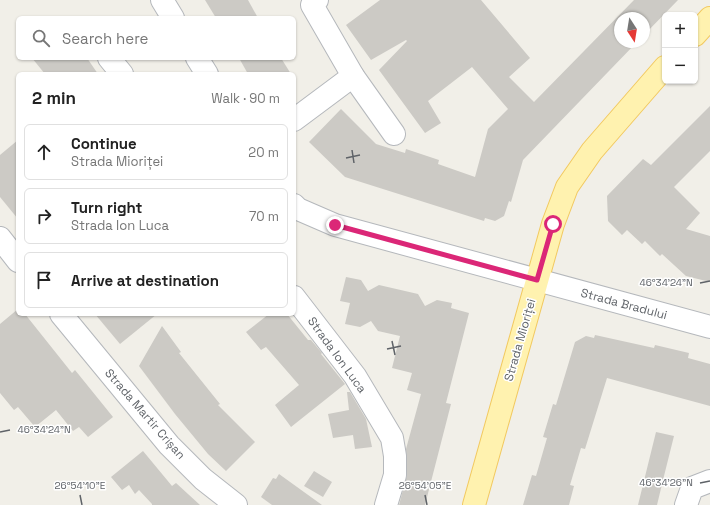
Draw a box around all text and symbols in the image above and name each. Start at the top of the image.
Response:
north arrow [614,12,650,48]
map controls [662,12,698,84]
button: + [662,12,698,48]
search box [16,16,296,60]
icon: search [30,27,52,49]
text: Search here [62,29,148,48]
button: − [662,48,698,84]
text: 2 min [32,87,76,109]
text: Walk · 90 m [211,90,280,107]
text: Continue [71,134,137,153]
icon: ahead [33,141,55,163]
text: 20 m [248,144,279,161]
text: Strada Mioriței [71,153,163,170]
text: Turn right [71,198,142,217]
icon: right [33,205,55,227]
text: 70 m [249,208,279,225]
route start [544,215,562,233]
route end [326,216,344,234]
text: Strada Ion Luca [71,217,169,234]
icon: arrive [33,269,55,291]
text: Arrive at destination [71,271,219,290]
text: 46°34'24"N [639,276,693,289]
street label: Strada Bradului [579,285,669,323]
street label: Strada Mioriței [501,297,539,383]
street label: Strada Ion Luca [304,314,370,396]
street label: Strada Martir Crișan [101,365,189,463]
text: 46°34'24"N [17,423,71,436]
text: 46°34'26"N [639,476,693,489]
text: 26°54'10"E [55,479,106,492]
text: 26°54'05"E [399,479,452,492]

